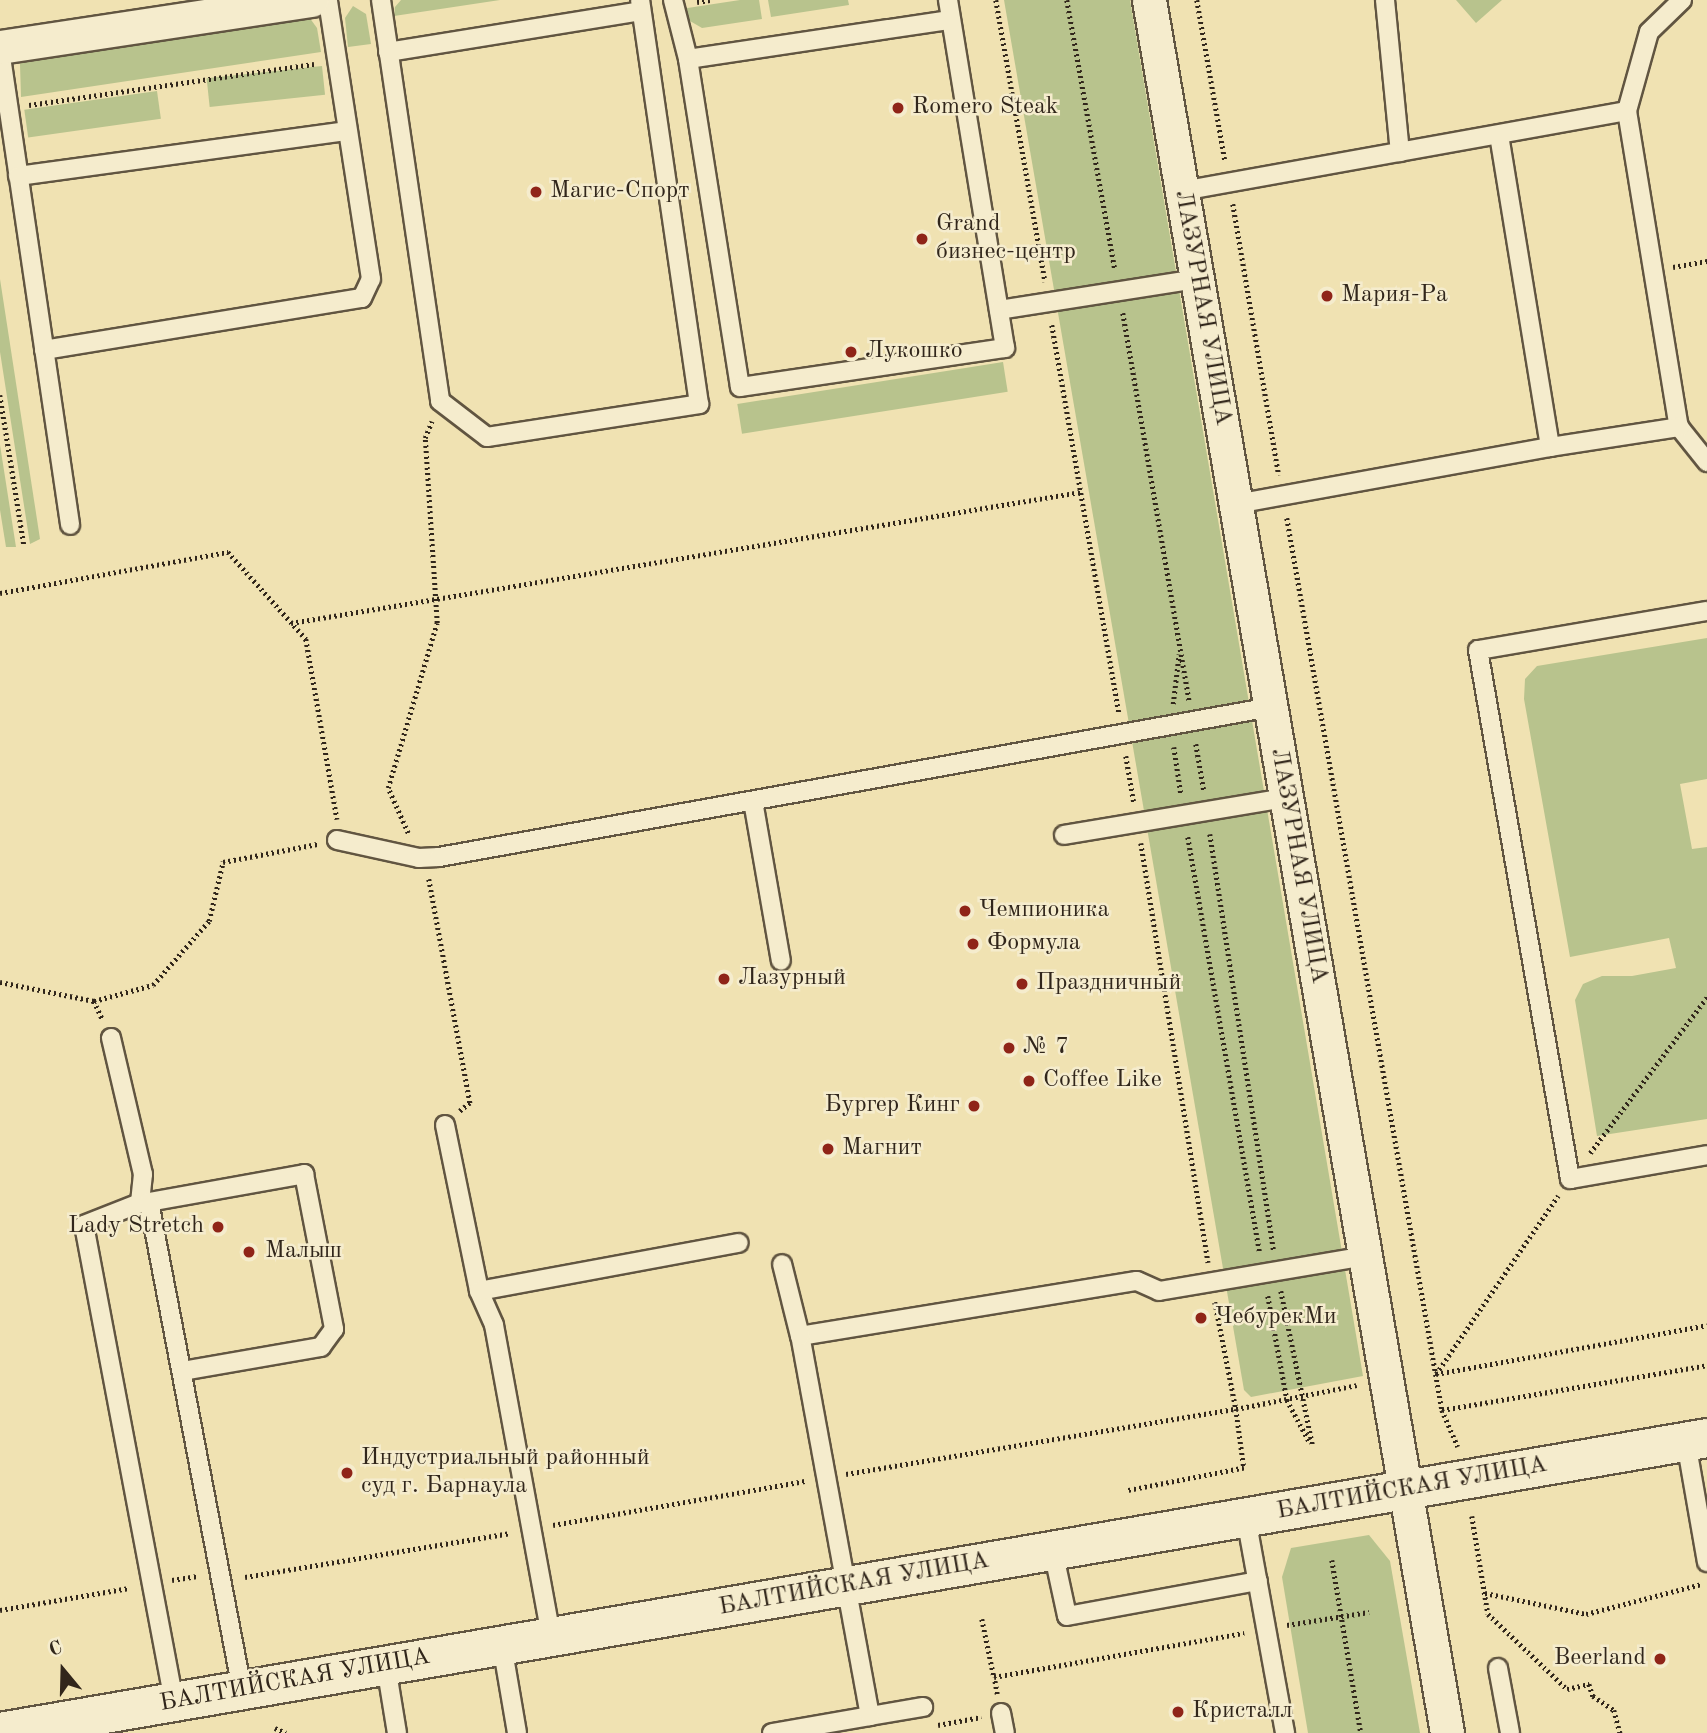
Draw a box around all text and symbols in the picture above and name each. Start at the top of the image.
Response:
place label: Romero Steak [912,94,1058,122]
marker: Romero Steak [890,100,906,116]
place label: Магис-Спорт [550,178,690,206]
marker: Магис-Спорт [528,184,544,200]
street label: ЛАЗУРНАЯ УЛИЦА [1167,188,1237,428]
place label: Grand бизнес-центр [936,211,1076,267]
marker: Grand бизнес-центр [914,231,930,247]
place label: Мария-Ра [1341,282,1448,310]
marker: Мария-Ра [1319,288,1335,304]
place label: Лукошко [865,338,963,366]
marker: Лукошко [843,344,859,360]
street label: ЛАЗУРНАЯ УЛИЦА [1263,746,1333,986]
place label: Чемпионика [979,897,1109,925]
marker: Чемпионика [957,903,973,919]
place label: Формула [987,930,1081,958]
marker: Формула [965,936,981,952]
place label: Лазурный [738,965,846,993]
place label: Праздничный [1036,970,1181,998]
marker: Лазурный [716,971,732,987]
marker: Праздничный [1014,976,1030,992]
place label: № 7 [1023,1034,1069,1062]
marker: № 7 [1001,1040,1017,1056]
place label: Coffee Like [1043,1067,1162,1095]
marker: Coffee Like [1021,1073,1037,1089]
place label: Бургер Кинг [824,1092,960,1120]
marker: Бургер Кинг [966,1098,982,1114]
place label: Магнит [842,1135,922,1163]
marker: Магнит [820,1141,836,1157]
place label: Lady Stretch [68,1213,204,1241]
marker: Lady Stretch [210,1219,226,1235]
place label: Малыш [265,1238,342,1266]
marker: Малыш [239,1242,259,1262]
place label: ЧебурекМи [1215,1304,1337,1332]
marker: ЧебурекМи [1193,1310,1209,1326]
place label: Индустриальный районный суд г. Барнаула [361,1445,650,1501]
street label: БАЛТИЙСКАЯ УЛИЦА [1275,1451,1549,1527]
marker: Индустриальный районный суд г. Барнаула [339,1465,355,1481]
street label: БАЛТИЙСКАЯ УЛИЦА [717,1547,991,1623]
north arrow [28,1635,98,1705]
text: С [47,1639,65,1661]
street label: БАЛТИЙСКАЯ УЛИЦА [158,1643,432,1719]
place label: Beerland [1554,1645,1646,1673]
marker: Beerland [1652,1651,1668,1667]
place label: Кристалл [1192,1698,1293,1726]
marker: Кристалл [1170,1704,1186,1720]

